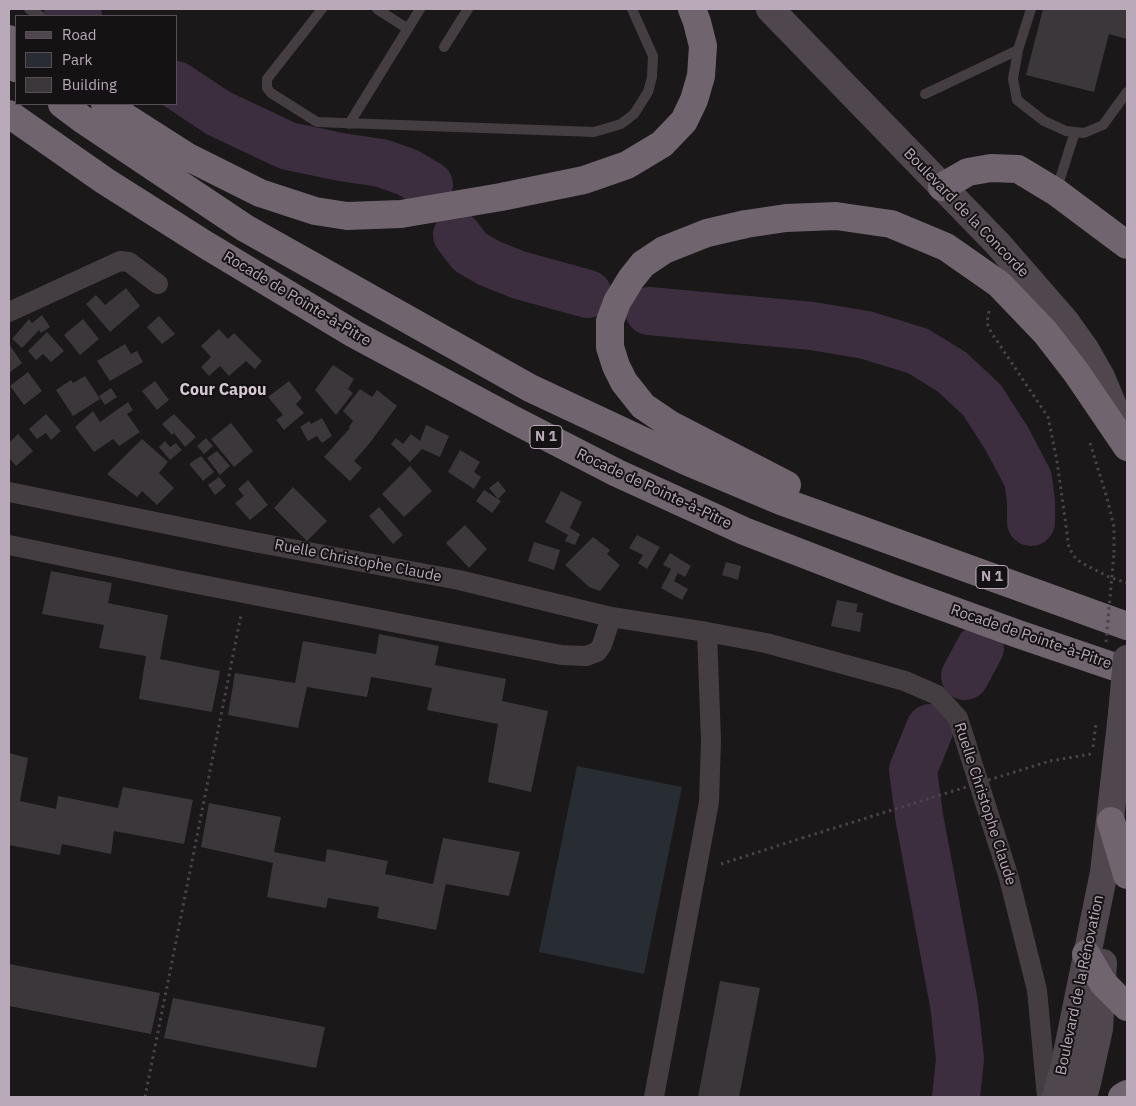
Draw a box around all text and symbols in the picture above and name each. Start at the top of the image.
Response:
legend [15,15,178,105]
text: Road [62,25,97,44]
text: Park [62,50,92,69]
text: Building [62,75,117,94]
street label: Boulevard de la Concorde [900,145,1032,281]
street label: Rocade de Pointe-à-Pitre [220,248,374,350]
district label: Cour Capou [179,380,267,400]
road number: N 1 [530,426,562,448]
street label: Rocade de Pointe-à-Pitre [574,445,734,533]
street label: Ruelle Christophe Claude [273,536,443,586]
road number: N 1 [976,566,1008,588]
street label: Rocade de Pointe-à-Pitre [948,601,1114,673]
street label: Ruelle Christophe Claude [950,720,1020,888]
street label: Boulevard de la Rénovation [1052,893,1108,1077]

